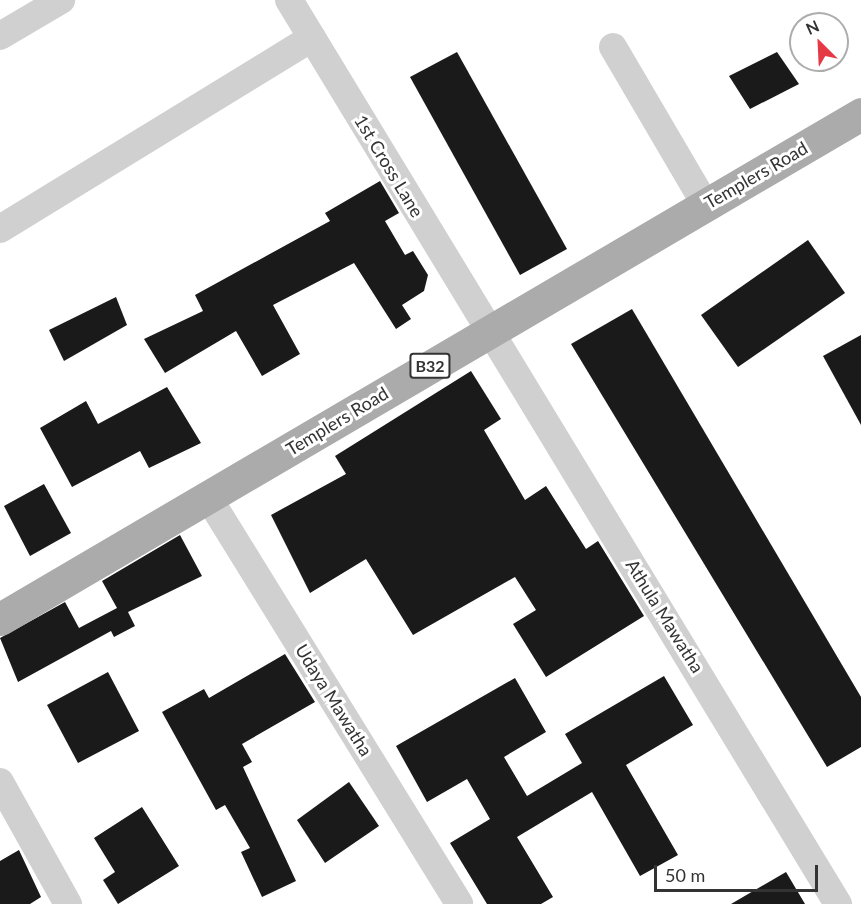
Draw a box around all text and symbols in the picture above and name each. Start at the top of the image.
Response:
north arrow [789,12,849,72]
text: N [803,16,822,38]
street label: 1st Cross Lane [350,111,428,221]
street label: Templers Road [701,137,811,213]
road number: B32 [409,353,451,379]
street label: Templers Road [282,382,392,460]
street label: Athula Mawatha [621,555,709,677]
street label: Udaya Mawatha [291,640,377,760]
scale bar [657,853,820,891]
text: 50 m [665,864,705,886]

